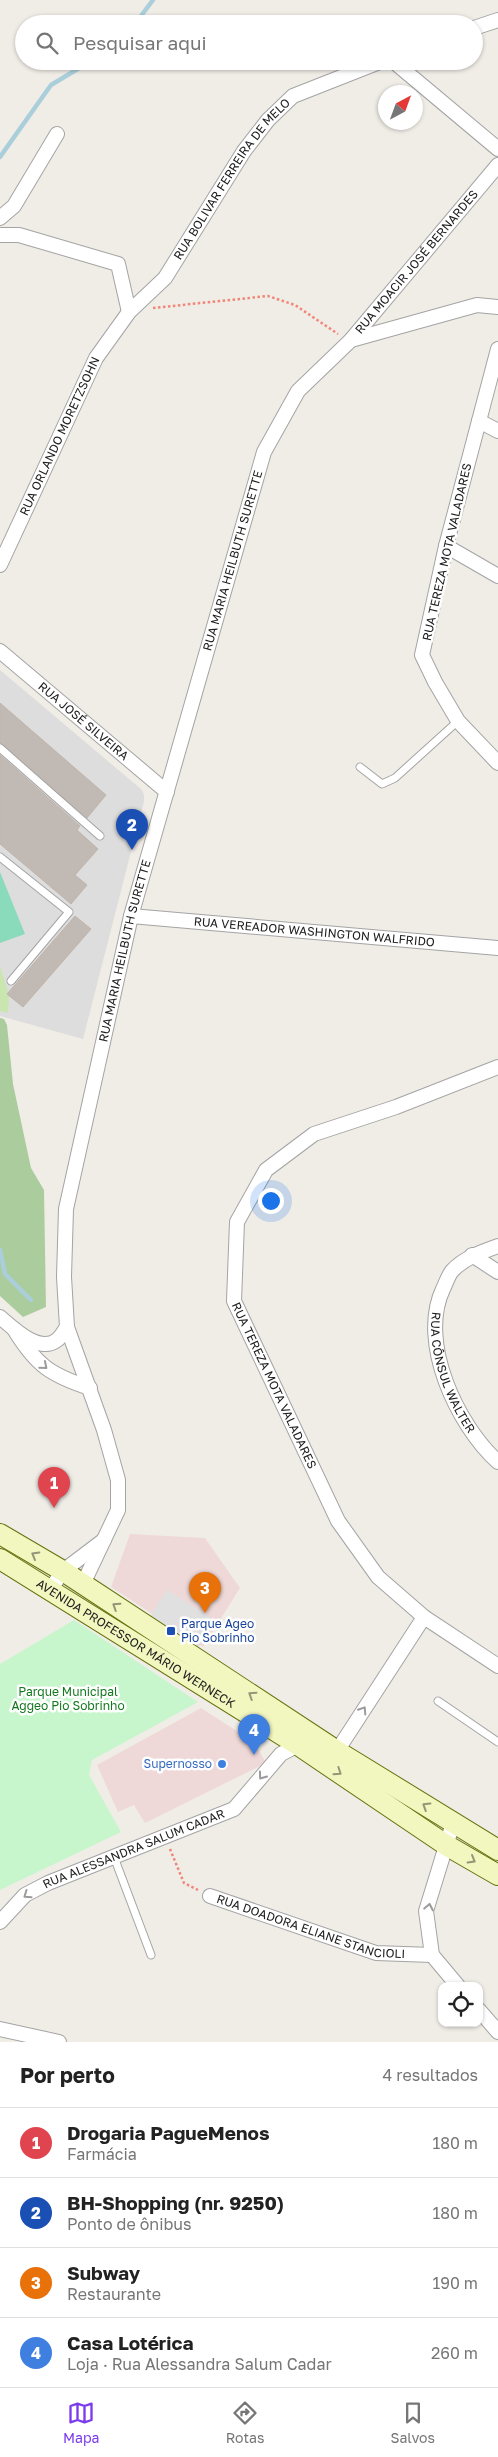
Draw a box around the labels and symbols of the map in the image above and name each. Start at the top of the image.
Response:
north arrow [378,85,423,130]
street label: RUA BOLIVAR FERREIRA DE MELO [170,95,293,262]
street label: RUA MOACIR JOSÉ BERNARDES [352,186,481,337]
street label: RUA ORLANDO MORETZSOHN [16,354,103,518]
street label: RUA TEREZA MOTA VALADARES [419,461,474,642]
street label: RUA MARIA HEILBUTH SURETTE [199,469,265,653]
street label: RUA JOSÉ SILVEIRA [35,679,132,763]
pin: 2 [116,809,148,850]
street label: RUA MARIA HEILBUTH SURETTE [95,858,154,1044]
street label: RUA VEREADOR WASHINGTON WALFRIDO [193,914,436,949]
your location [258,1188,284,1214]
street label: RUA TEREZA MOTA VALADARES [229,1300,320,1471]
street label: RUA CÔNSUL WALTER [428,1311,479,1436]
one-way arrow [38,1360,47,1369]
pin: 1 [38,1467,70,1508]
one-way arrow [31,1551,40,1561]
pin: 3 [189,1572,221,1613]
street label: AVENIDA PROFESSOR MÁRIO WERNECK [34,1576,238,1711]
one-way arrow [112,1603,122,1612]
place label: Parque Ageo Pio Sobrinho [181,1616,254,1645]
marker: Parque Ageo Pio Sobrinho [165,1625,177,1637]
park label: Parque Municipal Aggeo Pio Sobrinho [11,1684,125,1713]
one-way arrow [248,1692,257,1702]
one-way arrow [357,1706,366,1716]
pin: 4 [238,1714,270,1755]
place label: Supernosso [144,1756,212,1771]
marker: Supernosso [216,1758,228,1770]
one-way arrow [332,1766,342,1775]
one-way arrow [259,1771,268,1780]
one-way arrow [423,1803,432,1813]
street label: RUA ALESSANDRA SALUM CADAR [40,1806,227,1891]
one-way arrow [467,1854,476,1864]
one-way arrow [23,1889,33,1898]
street label: RUA DOADORA ELIANE STANCIOLI [215,1891,405,1961]
one-way arrow [423,1903,433,1911]

